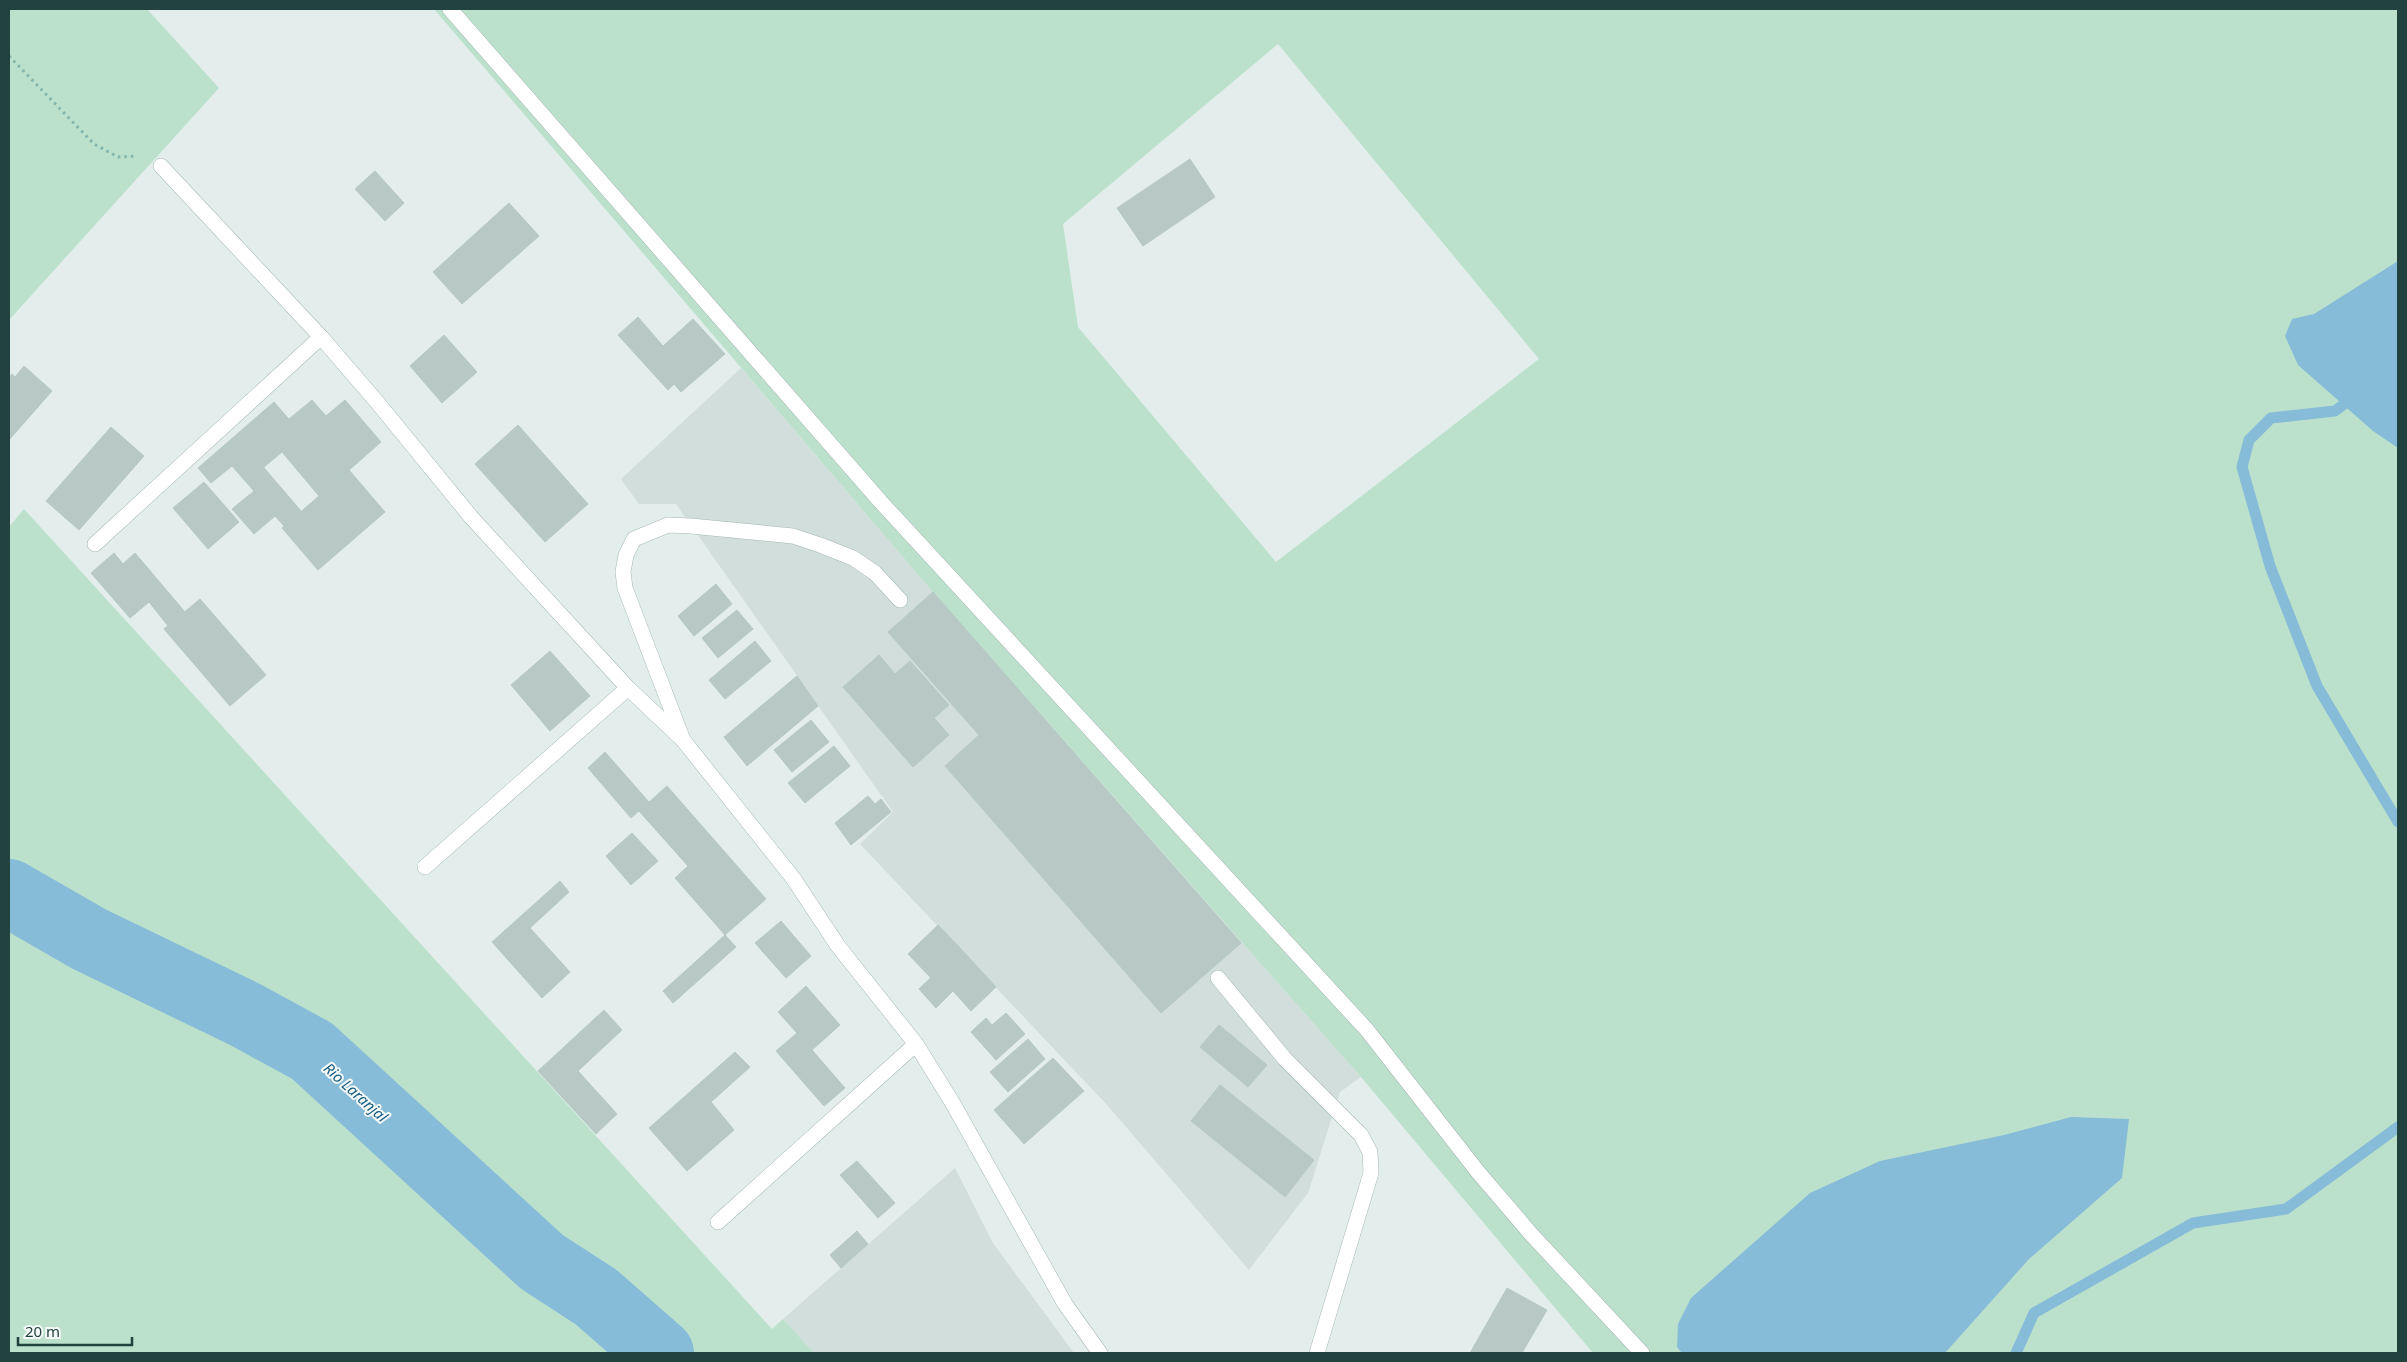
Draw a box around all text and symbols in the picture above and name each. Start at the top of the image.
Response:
water label: Rio Laranjal [320,1058,393,1127]
scale bar [18,1314,131,1346]
text: 20 m [25,1321,60,1341]

